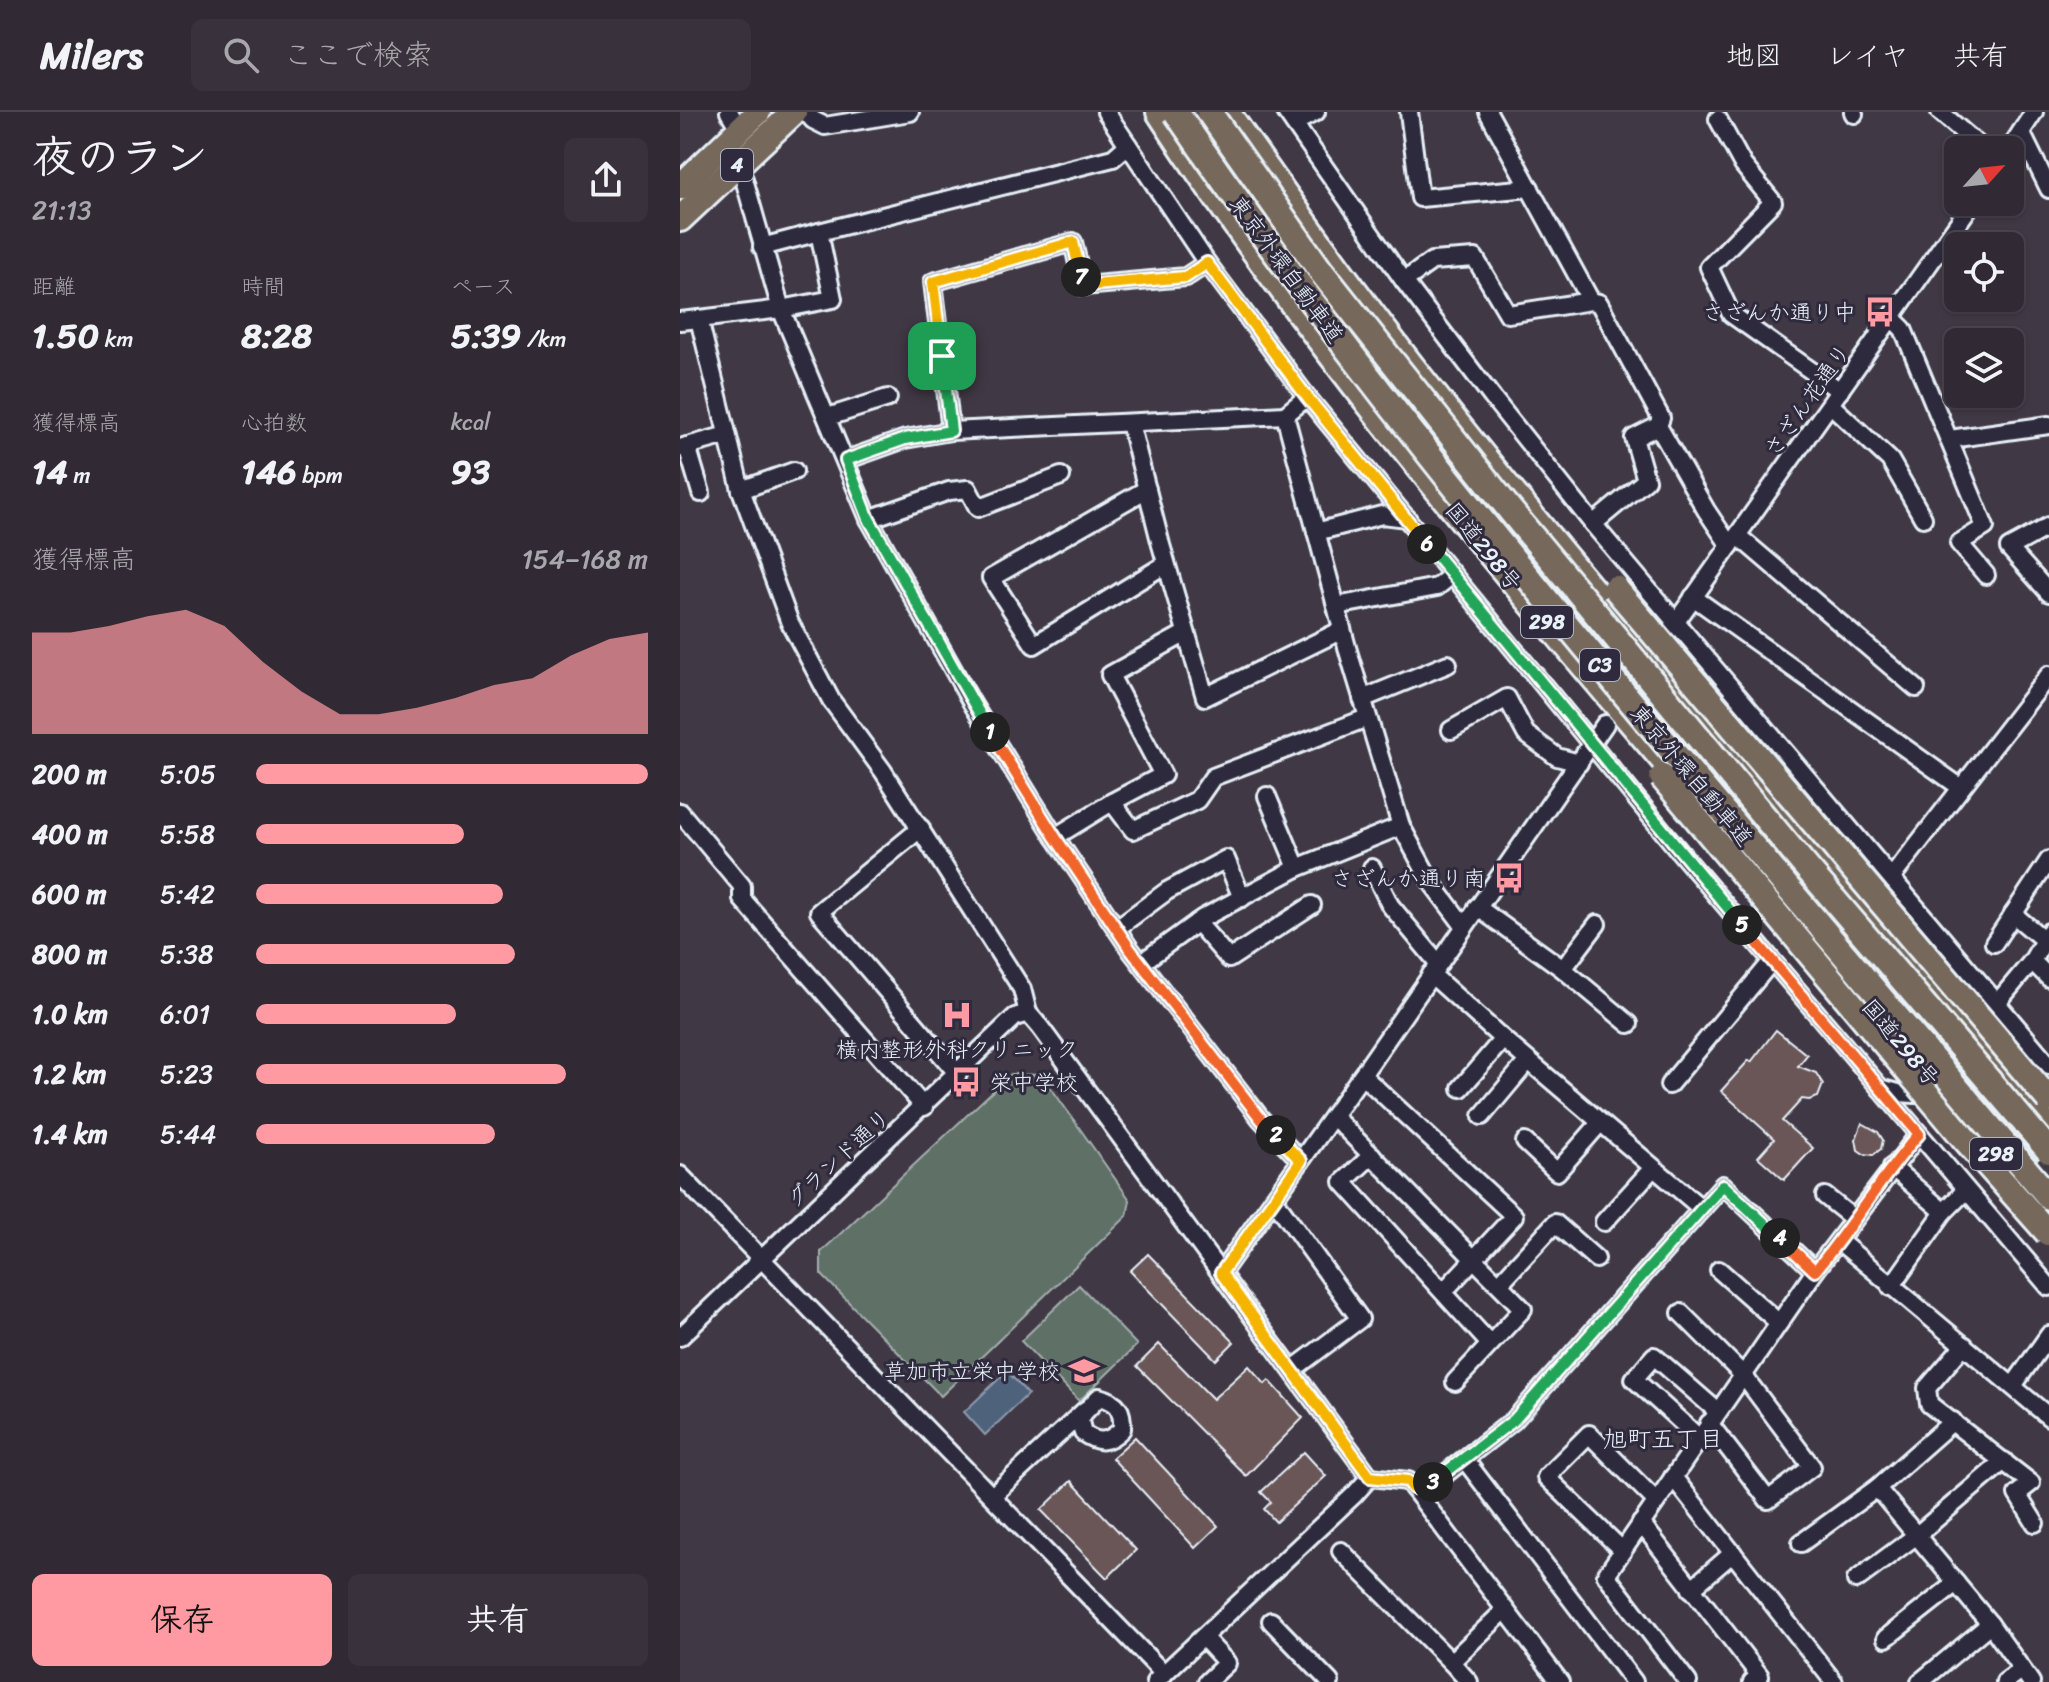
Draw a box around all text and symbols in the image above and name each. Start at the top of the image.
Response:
search box [191,19,751,91]
text: Milers [40,22,143,89]
text: ここで検索 [283,28,433,82]
text: 地図 [1726,31,1782,80]
text: レイヤ [1826,31,1909,80]
text: 共有 [1953,31,2009,80]
icon: search [219,33,263,77]
text: 夜のラン [32,118,208,196]
north arrow [1944,136,2024,216]
map controls [1944,136,2024,408]
button: share [564,138,648,222]
road number: 4 [721,149,753,181]
text: 21:13 [32,187,91,233]
street label: 東京外環自動車道 [1219,187,1354,352]
button: locate [1944,232,2024,312]
pin: 7 [1061,257,1101,297]
text: 7 [1075,257,1087,296]
text: 距離 [32,267,76,306]
text: 時間 [241,267,285,306]
text: ペース [451,267,515,306]
place label: さざんか通り中 [1702,293,1856,332]
bus stop icon: さざんか通り中 [1863,295,1897,329]
text: 1.50 [32,306,99,366]
text: 8:28 [241,306,312,366]
text: 5:39 [451,306,521,366]
text: km [99,320,133,359]
text: /km [521,320,566,359]
pin [908,322,976,390]
button: layers [1944,328,2024,408]
icon: arrive [920,334,964,378]
street label: さざん花通り [1754,335,1861,465]
text: 獲得標高 [32,403,120,442]
text: 心拍数 [241,403,307,442]
text: kcal [451,403,491,442]
text: 14 [32,442,68,502]
text: 146 [241,442,296,502]
text: 93 [451,442,490,502]
text: m [68,456,90,495]
text: bpm [296,456,343,495]
street label: 国道298号 [1435,493,1532,600]
pin: 6 [1407,524,1447,564]
text: 6 [1421,524,1433,563]
text: 獲得標高 [32,536,136,582]
text: 154–168 m [522,536,648,582]
road number: 298 [1521,606,1573,638]
road number: C3 [1580,649,1620,681]
street label: 東京外環自動車道 [1620,695,1763,855]
pin: 1 [970,712,1010,752]
text: 1 [985,712,995,751]
text: 200 m [32,751,107,797]
text: 5:05 [160,751,216,797]
text: 400 m [32,811,108,857]
text: 5:58 [160,811,215,857]
place label: さざんか通り南 [1331,859,1485,898]
bus stop icon: さざんか通り南 [1492,861,1526,895]
text: 600 m [32,871,106,917]
text: 5:42 [160,871,215,917]
pin: 5 [1722,905,1762,945]
text: 5 [1735,905,1749,944]
text: 800 m [32,931,107,977]
text: 5:38 [160,931,214,977]
street label: 国道298号 [1852,989,1949,1095]
text: 1.0 km [32,991,108,1037]
text: 6:01 [160,991,210,1037]
hospital icon: 横内整形外科クリニック [940,998,974,1032]
place label: 横内整形外科クリニック [836,1030,1078,1069]
text: 1.2 km [32,1051,107,1097]
text: 5:23 [160,1051,213,1097]
place label: 栄中学校 [990,1063,1078,1102]
bus stop icon: 栄中学校 [949,1065,983,1099]
street label: グランド通り [777,1099,900,1218]
text: 1.4 km [32,1111,108,1157]
text: 5:44 [160,1111,216,1157]
pin: 2 [1256,1115,1296,1155]
text: 2 [1270,1115,1282,1154]
road number: 298 [1970,1138,2022,1170]
pin: 4 [1760,1218,1800,1258]
text: 4 [1773,1218,1787,1257]
place label: 草加市立栄中学校 [884,1352,1060,1391]
school or university icon: 草加市立栄中学校 [1067,1354,1101,1388]
district label: 旭町五丁目 [1603,1418,1723,1460]
pin: 3 [1413,1462,1453,1502]
text: 3 [1427,1462,1439,1501]
button: 保存 [32,1574,332,1666]
button: 共有 [348,1574,648,1666]

